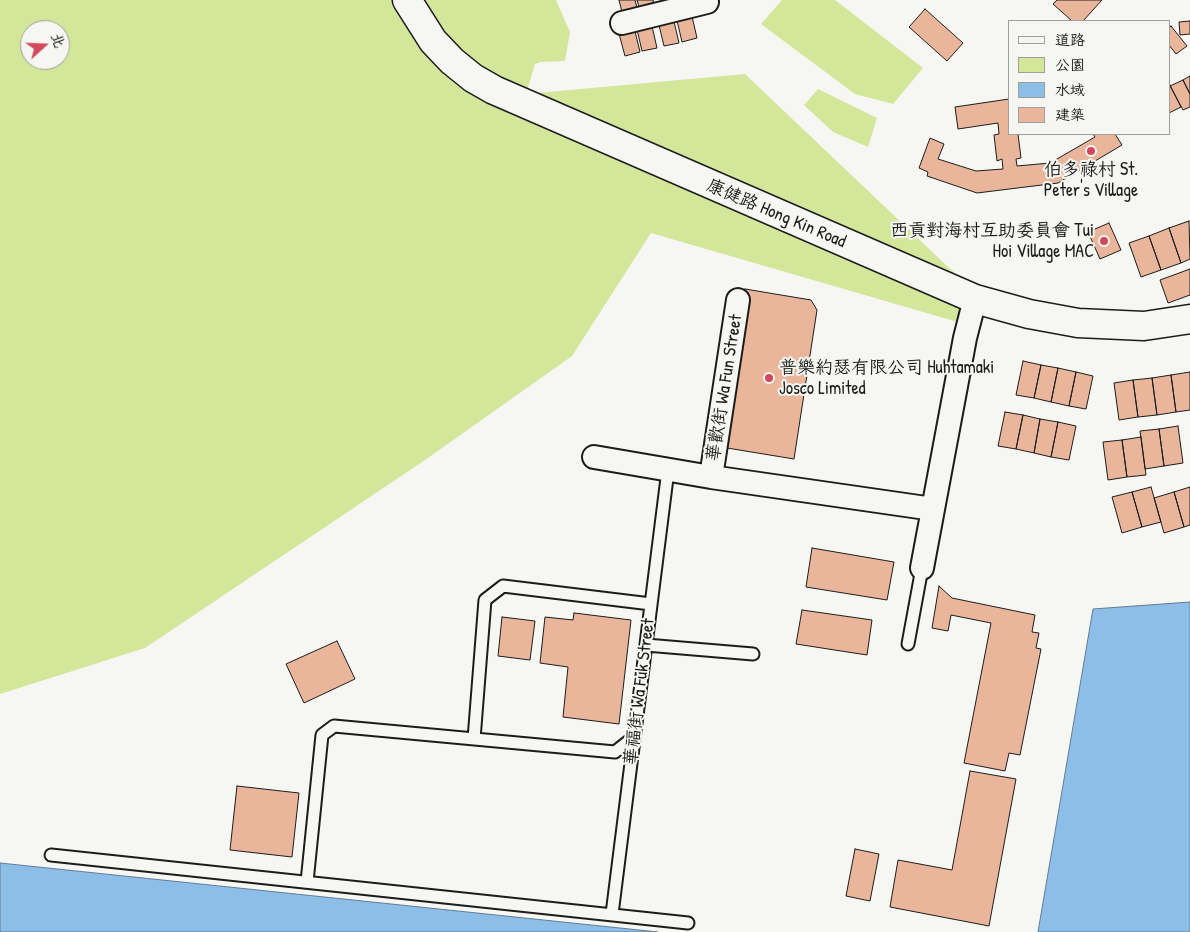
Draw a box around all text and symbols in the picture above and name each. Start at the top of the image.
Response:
north arrow [20,20,70,70]
legend [1008,20,1170,135]
text: 道路 [1055,29,1085,50]
text: 北 [47,30,70,50]
text: 公園 [1055,54,1085,75]
text: 水域 [1055,79,1085,100]
text: 建築 [1055,104,1085,125]
marker: 伯多祿村 St. Peter's Village [1085,145,1097,157]
place label: 伯多祿村 St. Peter's Village [1044,159,1138,202]
street label: 康健路 Hong Kin Road [703,175,849,253]
place label: 西貢對海村互助委員會 Tui Hoi Village MAC [890,220,1094,262]
marker: 西貢對海村互助委員會 Tui Hoi Village MAC [1098,235,1110,247]
street label: 華歡街 Wa Fun Street [703,313,747,463]
place label: 普樂約瑟有限公司 Huhtamaki Josco Limited [779,357,994,399]
marker: 普樂約瑟有限公司 Huhtamaki Josco Limited [763,372,775,384]
street label: 華福街 Wa Fuk Street [620,617,660,767]

